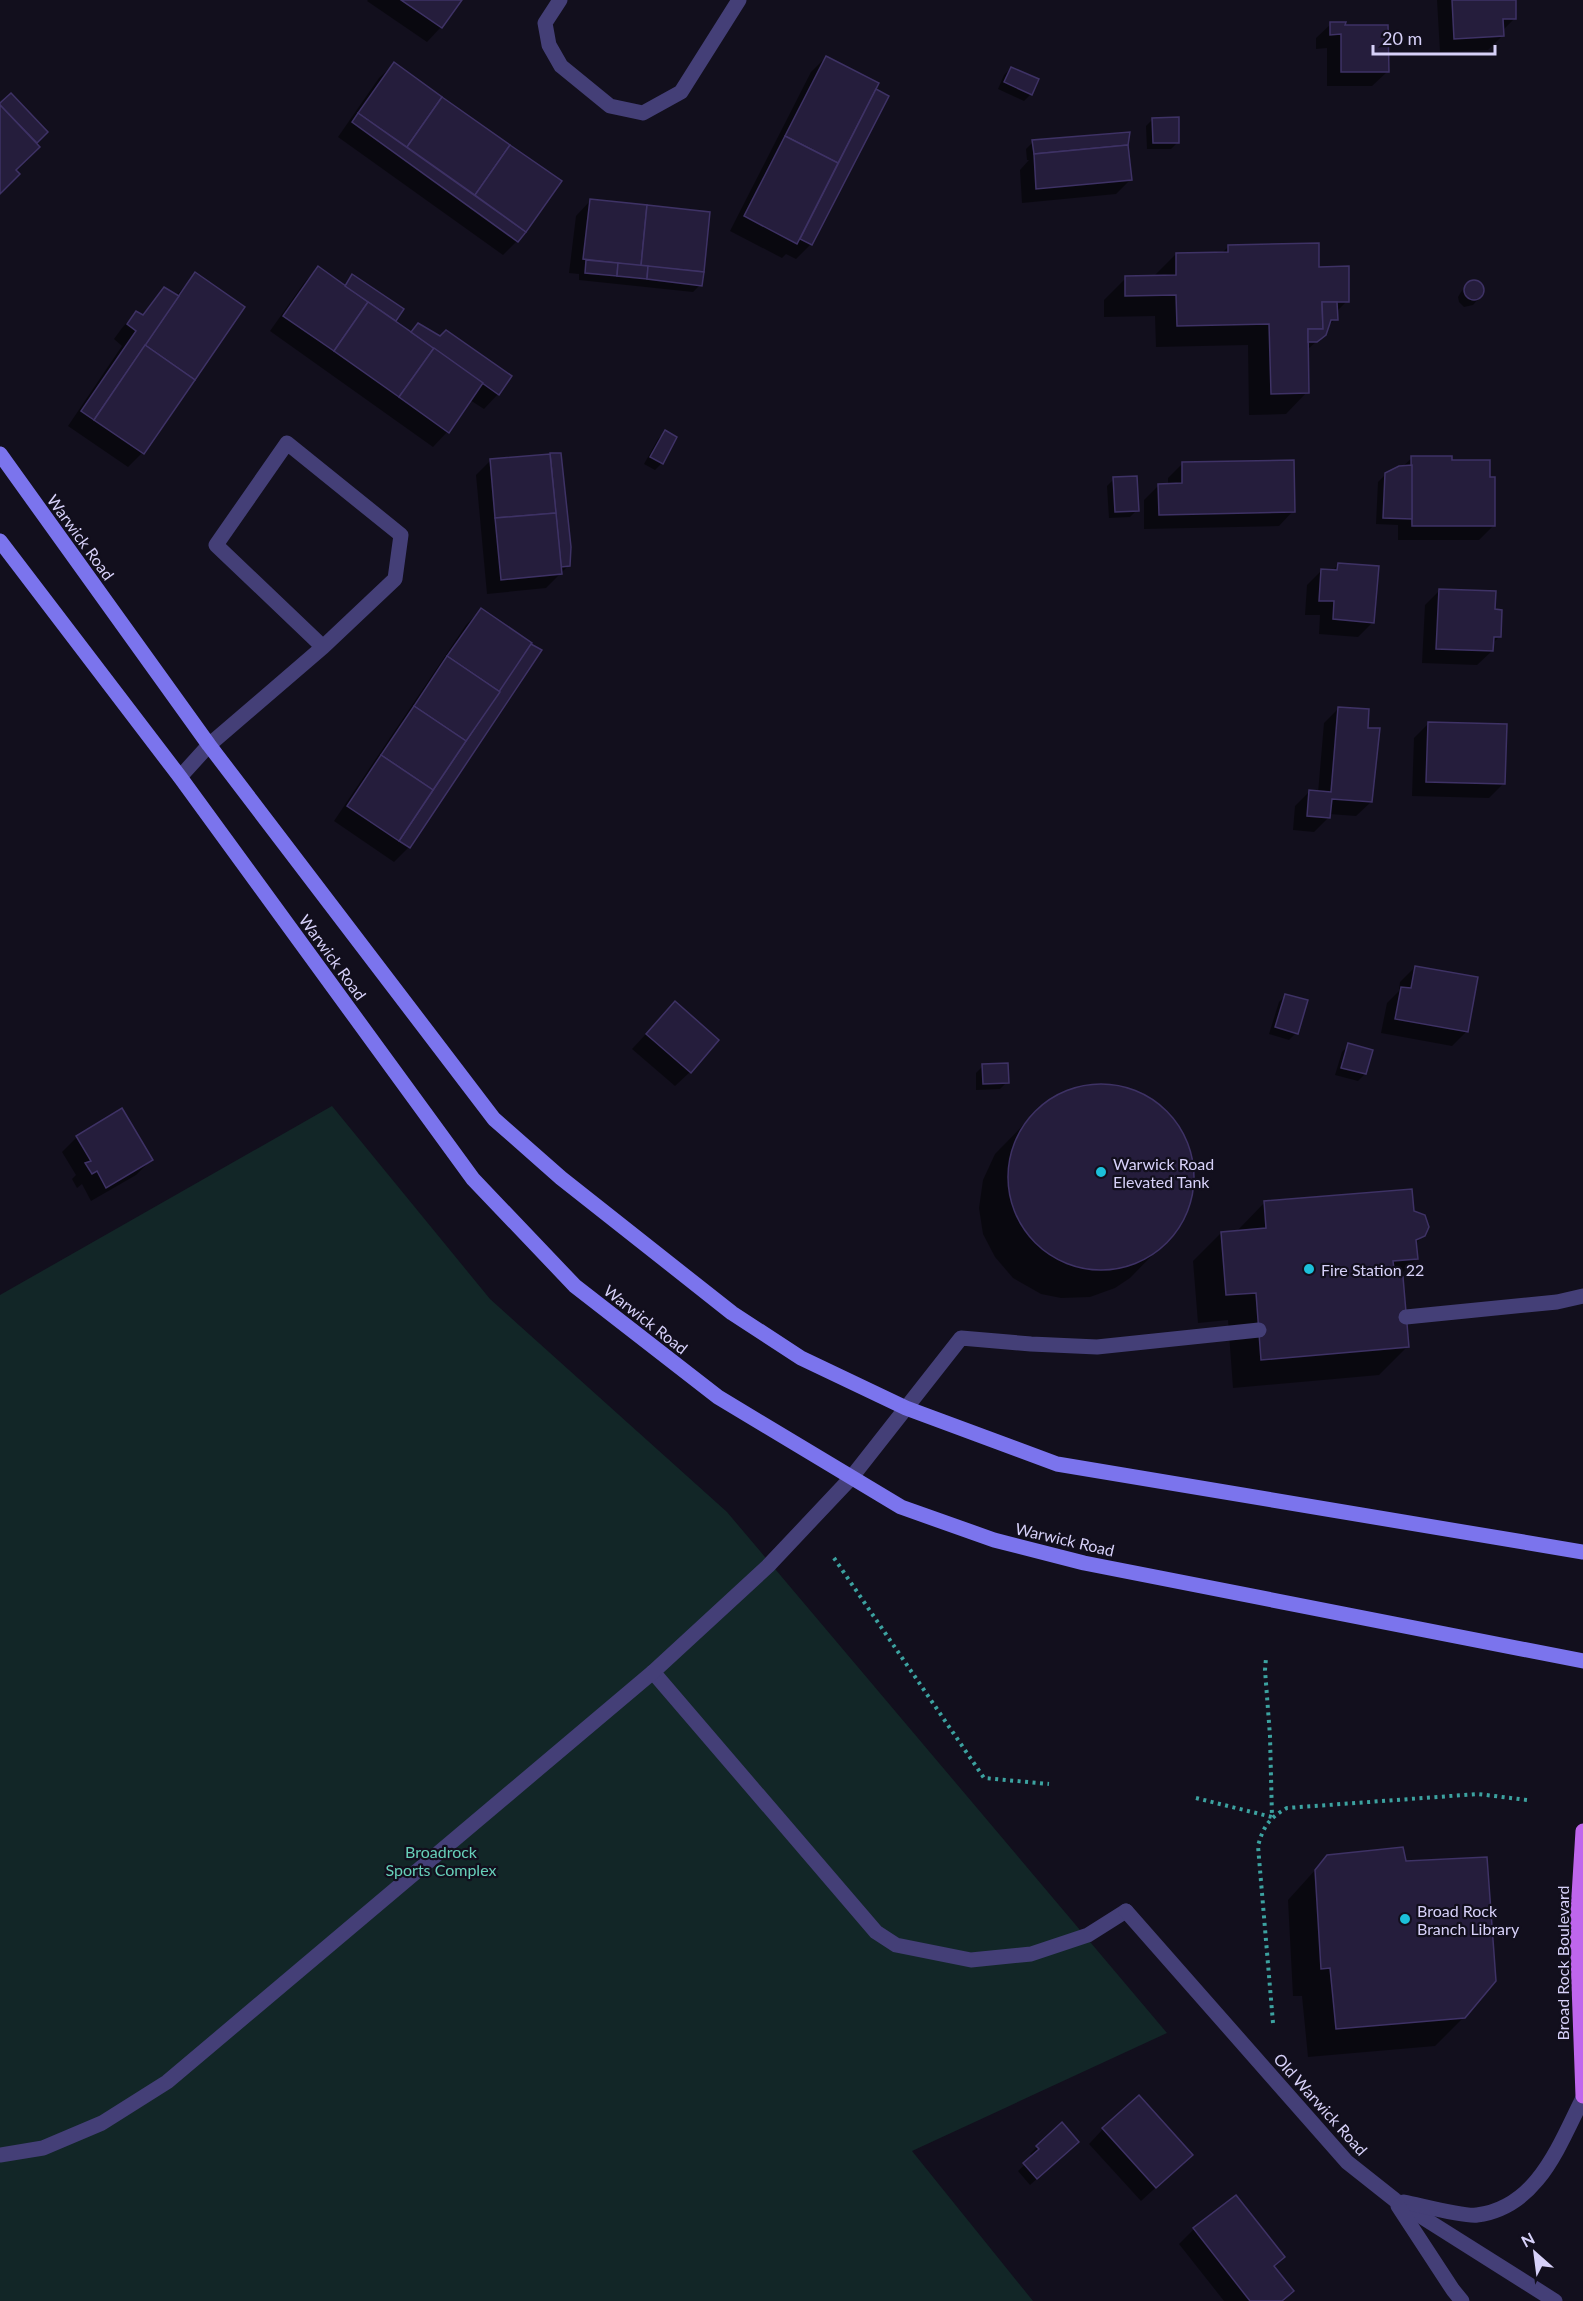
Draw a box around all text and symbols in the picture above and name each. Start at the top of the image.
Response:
scale bar [1373,18,1494,56]
text: 20 m [1382,27,1422,49]
street label: Warwick Road [44,490,118,584]
street label: Warwick Road [296,910,370,1004]
place label: Warwick Road Elevated Tank [1113,1154,1214,1191]
marker: Warwick Road Elevated Tank [1094,1165,1108,1179]
place label: Fire Station 22 [1321,1260,1424,1279]
marker: Fire Station 22 [1302,1262,1316,1276]
street label: Warwick Road [600,1280,692,1358]
street label: Warwick Road [1014,1518,1116,1560]
park label: Broadrock Sports Complex [386,1842,496,1879]
street label: Broad Rock Boulevard [1553,1886,1572,2040]
place label: Broad Rock Branch Library [1417,1901,1520,1938]
marker: Broad Rock Branch Library [1398,1912,1412,1926]
street label: Old Warwick Road [1270,2049,1372,2159]
north arrow [1505,2223,1565,2283]
text: N [1518,2228,1538,2251]

